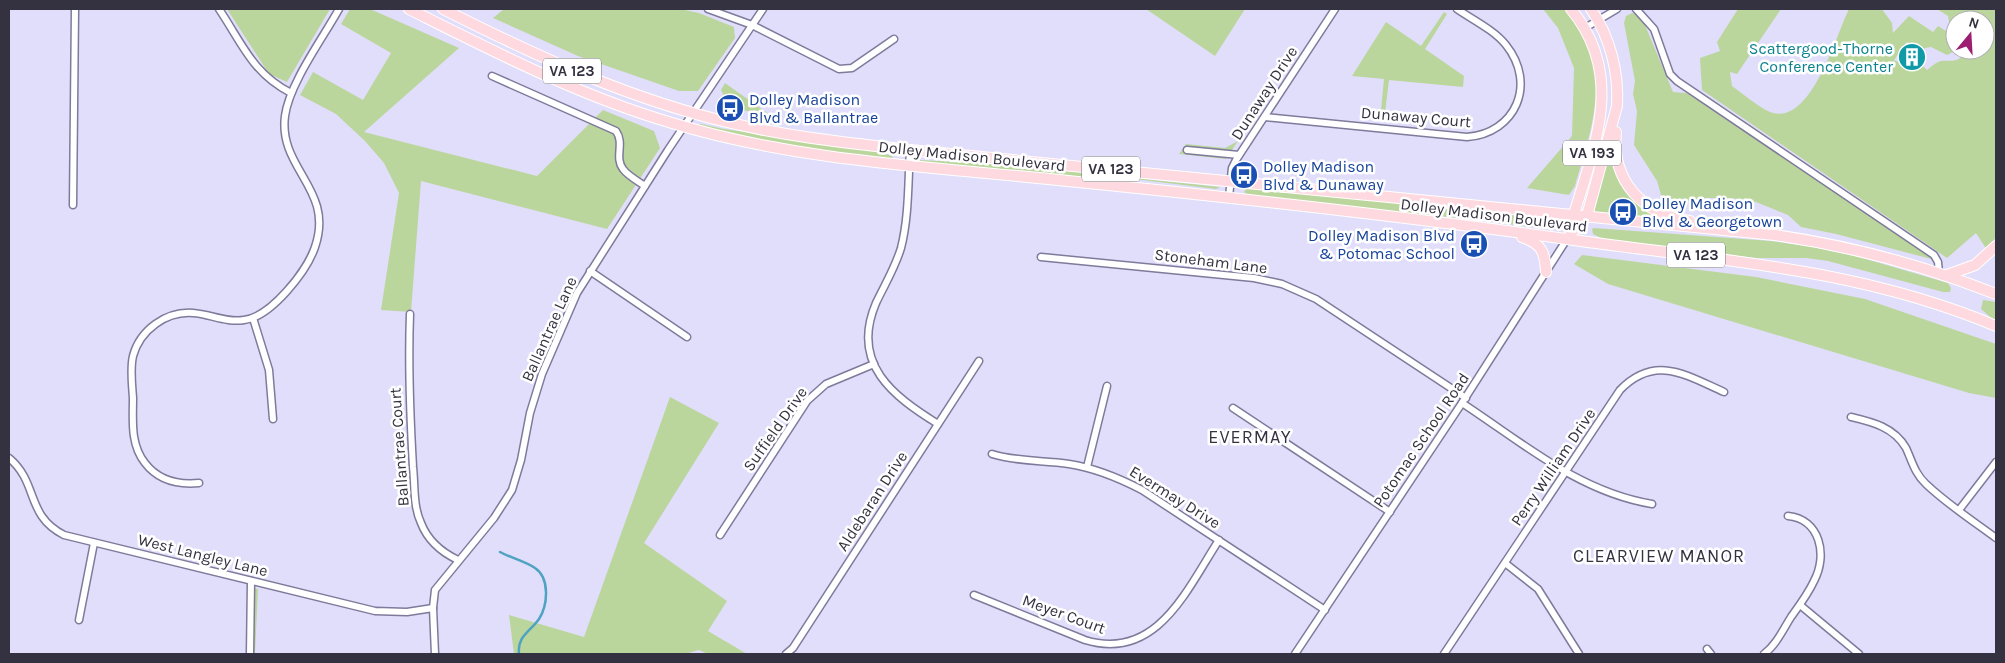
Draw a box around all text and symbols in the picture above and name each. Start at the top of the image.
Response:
north arrow [1945,10,1995,60]
text: N [1966,13,1981,33]
place label: Scattergood-Thorne Conference Center [1749,39,1893,76]
building icon: Scattergood-Thorne Conference Center [1897,42,1927,72]
street label: Dunaway Drive [1227,43,1301,143]
road number: VA 123 [543,58,601,84]
place label: Dolley Madison Blvd & Ballantrae [749,90,878,127]
bus stop icon: Dolley Madison Blvd & Ballantrae [715,93,745,123]
street label: Dunaway Court [1360,103,1472,131]
street label: Dolley Madison Boulevard [877,137,1067,175]
road number: VA 193 [1563,140,1621,166]
road number: VA 123 [1082,156,1140,182]
place label: Dolley Madison Blvd & Dunaway [1263,157,1384,194]
bus stop icon: Dolley Madison Blvd & Dunaway [1229,160,1259,190]
street label: Dolley Madison Boulevard [1399,194,1589,236]
place label: Dolley Madison Blvd & Georgetown [1642,194,1782,231]
bus stop icon: Dolley Madison Blvd & Georgetown [1608,197,1638,227]
place label: Dolley Madison Blvd & Potomac School [1308,226,1455,263]
bus stop icon: Dolley Madison Blvd & Potomac School [1459,229,1489,259]
road number: VA 123 [1667,242,1725,268]
street label: Stoneham Lane [1153,245,1269,277]
street label: Ballantrae Lane [517,274,581,384]
street label: Potomac School Road [1369,369,1473,511]
street label: Suffield Drive [739,383,811,475]
street label: Ballantrae Court [385,387,413,507]
street label: Perry William Drive [1507,405,1599,529]
district label: EVERMAY [1208,426,1292,448]
street label: Aldebaran Drive [833,448,911,554]
street label: Evermay Drive [1126,462,1224,532]
street label: West Langley Lane [136,530,270,580]
district label: CLEARVIEW MANOR [1573,545,1745,567]
street label: Meyer Court [1020,590,1108,638]

